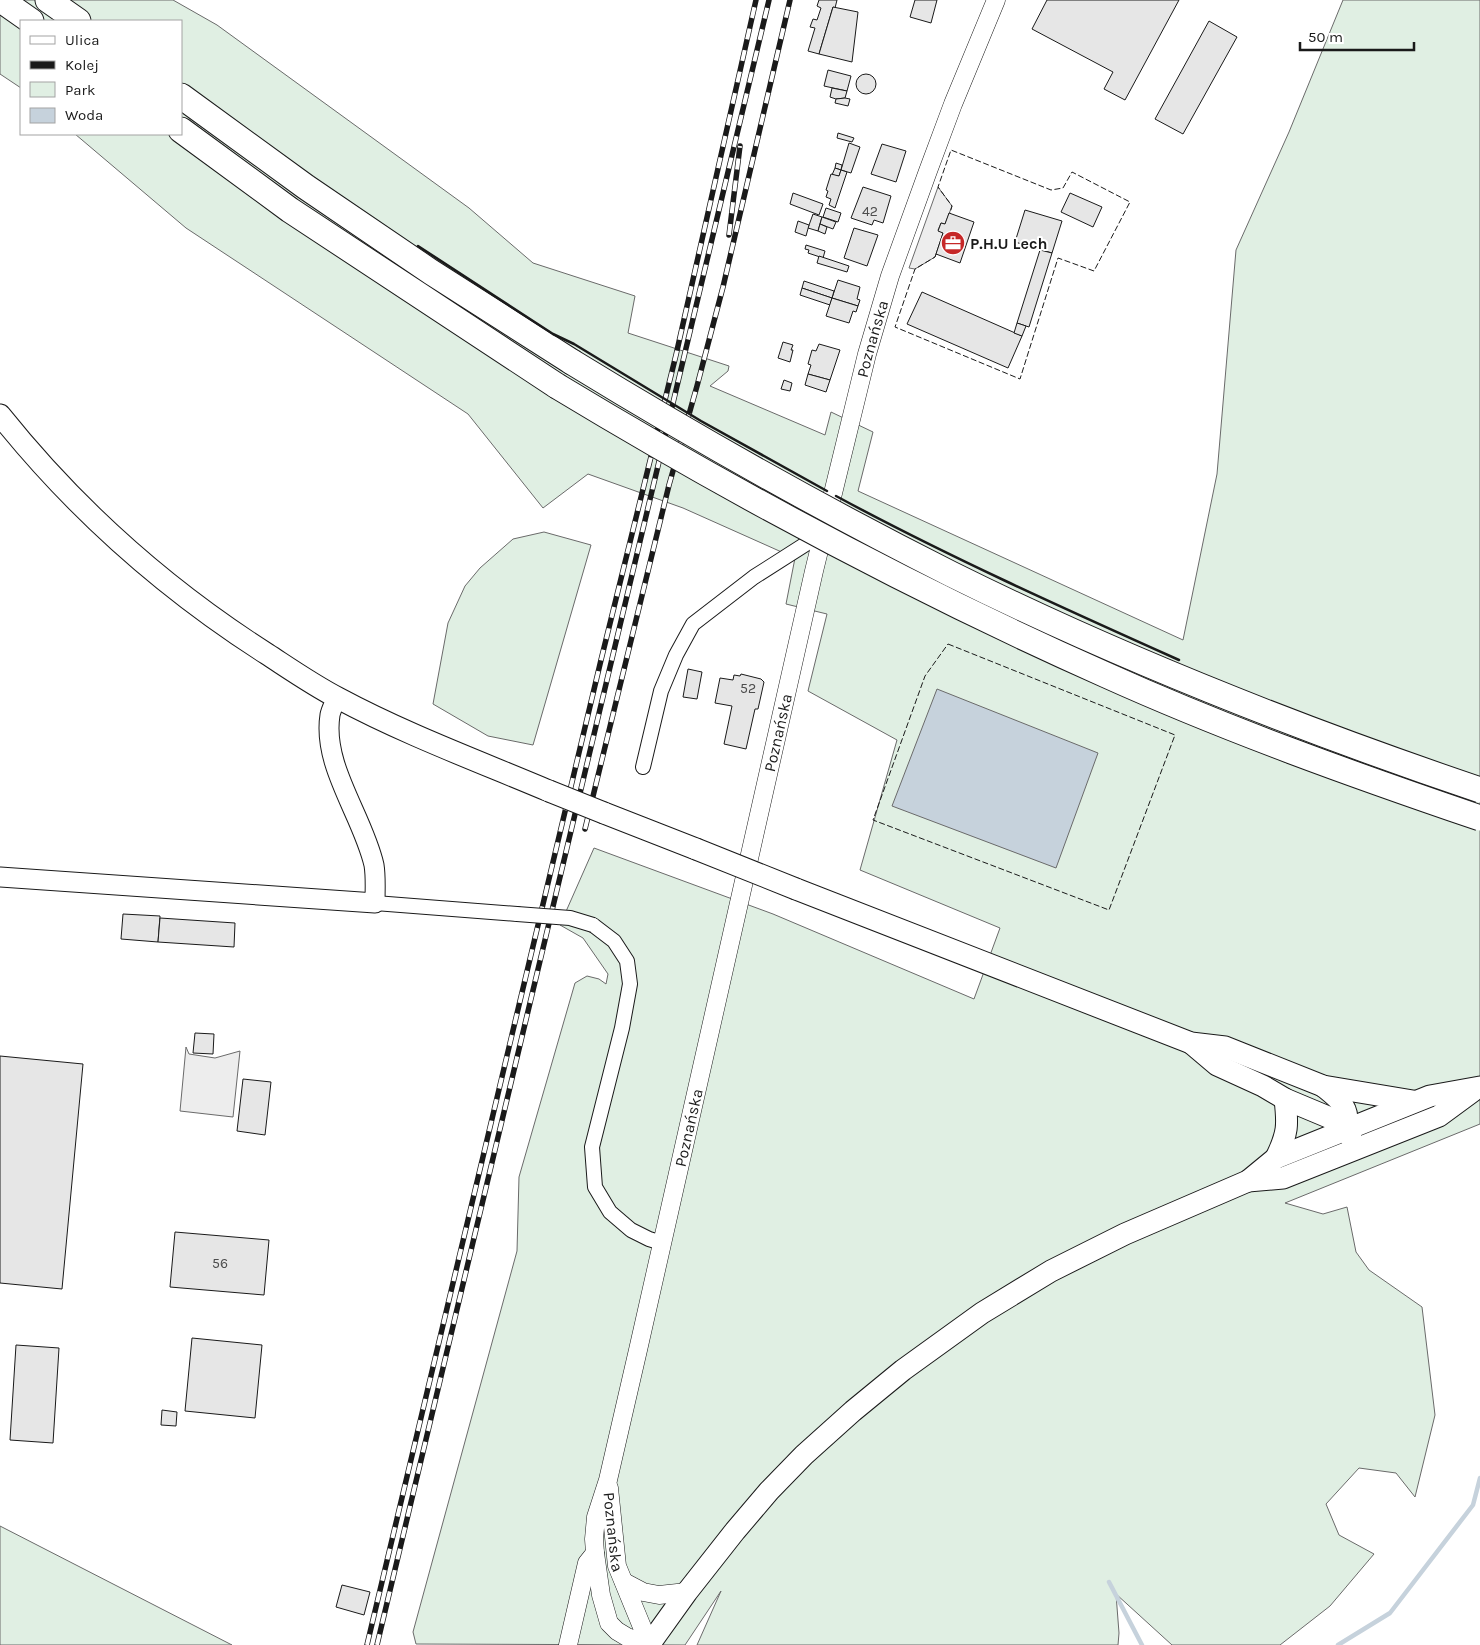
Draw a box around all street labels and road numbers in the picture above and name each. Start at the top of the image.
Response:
street label: Poznańska [853,298,892,380]
street label: Poznańska [760,692,796,774]
street label: Poznańska [671,1087,707,1169]
street label: Poznańska [599,1491,627,1575]

